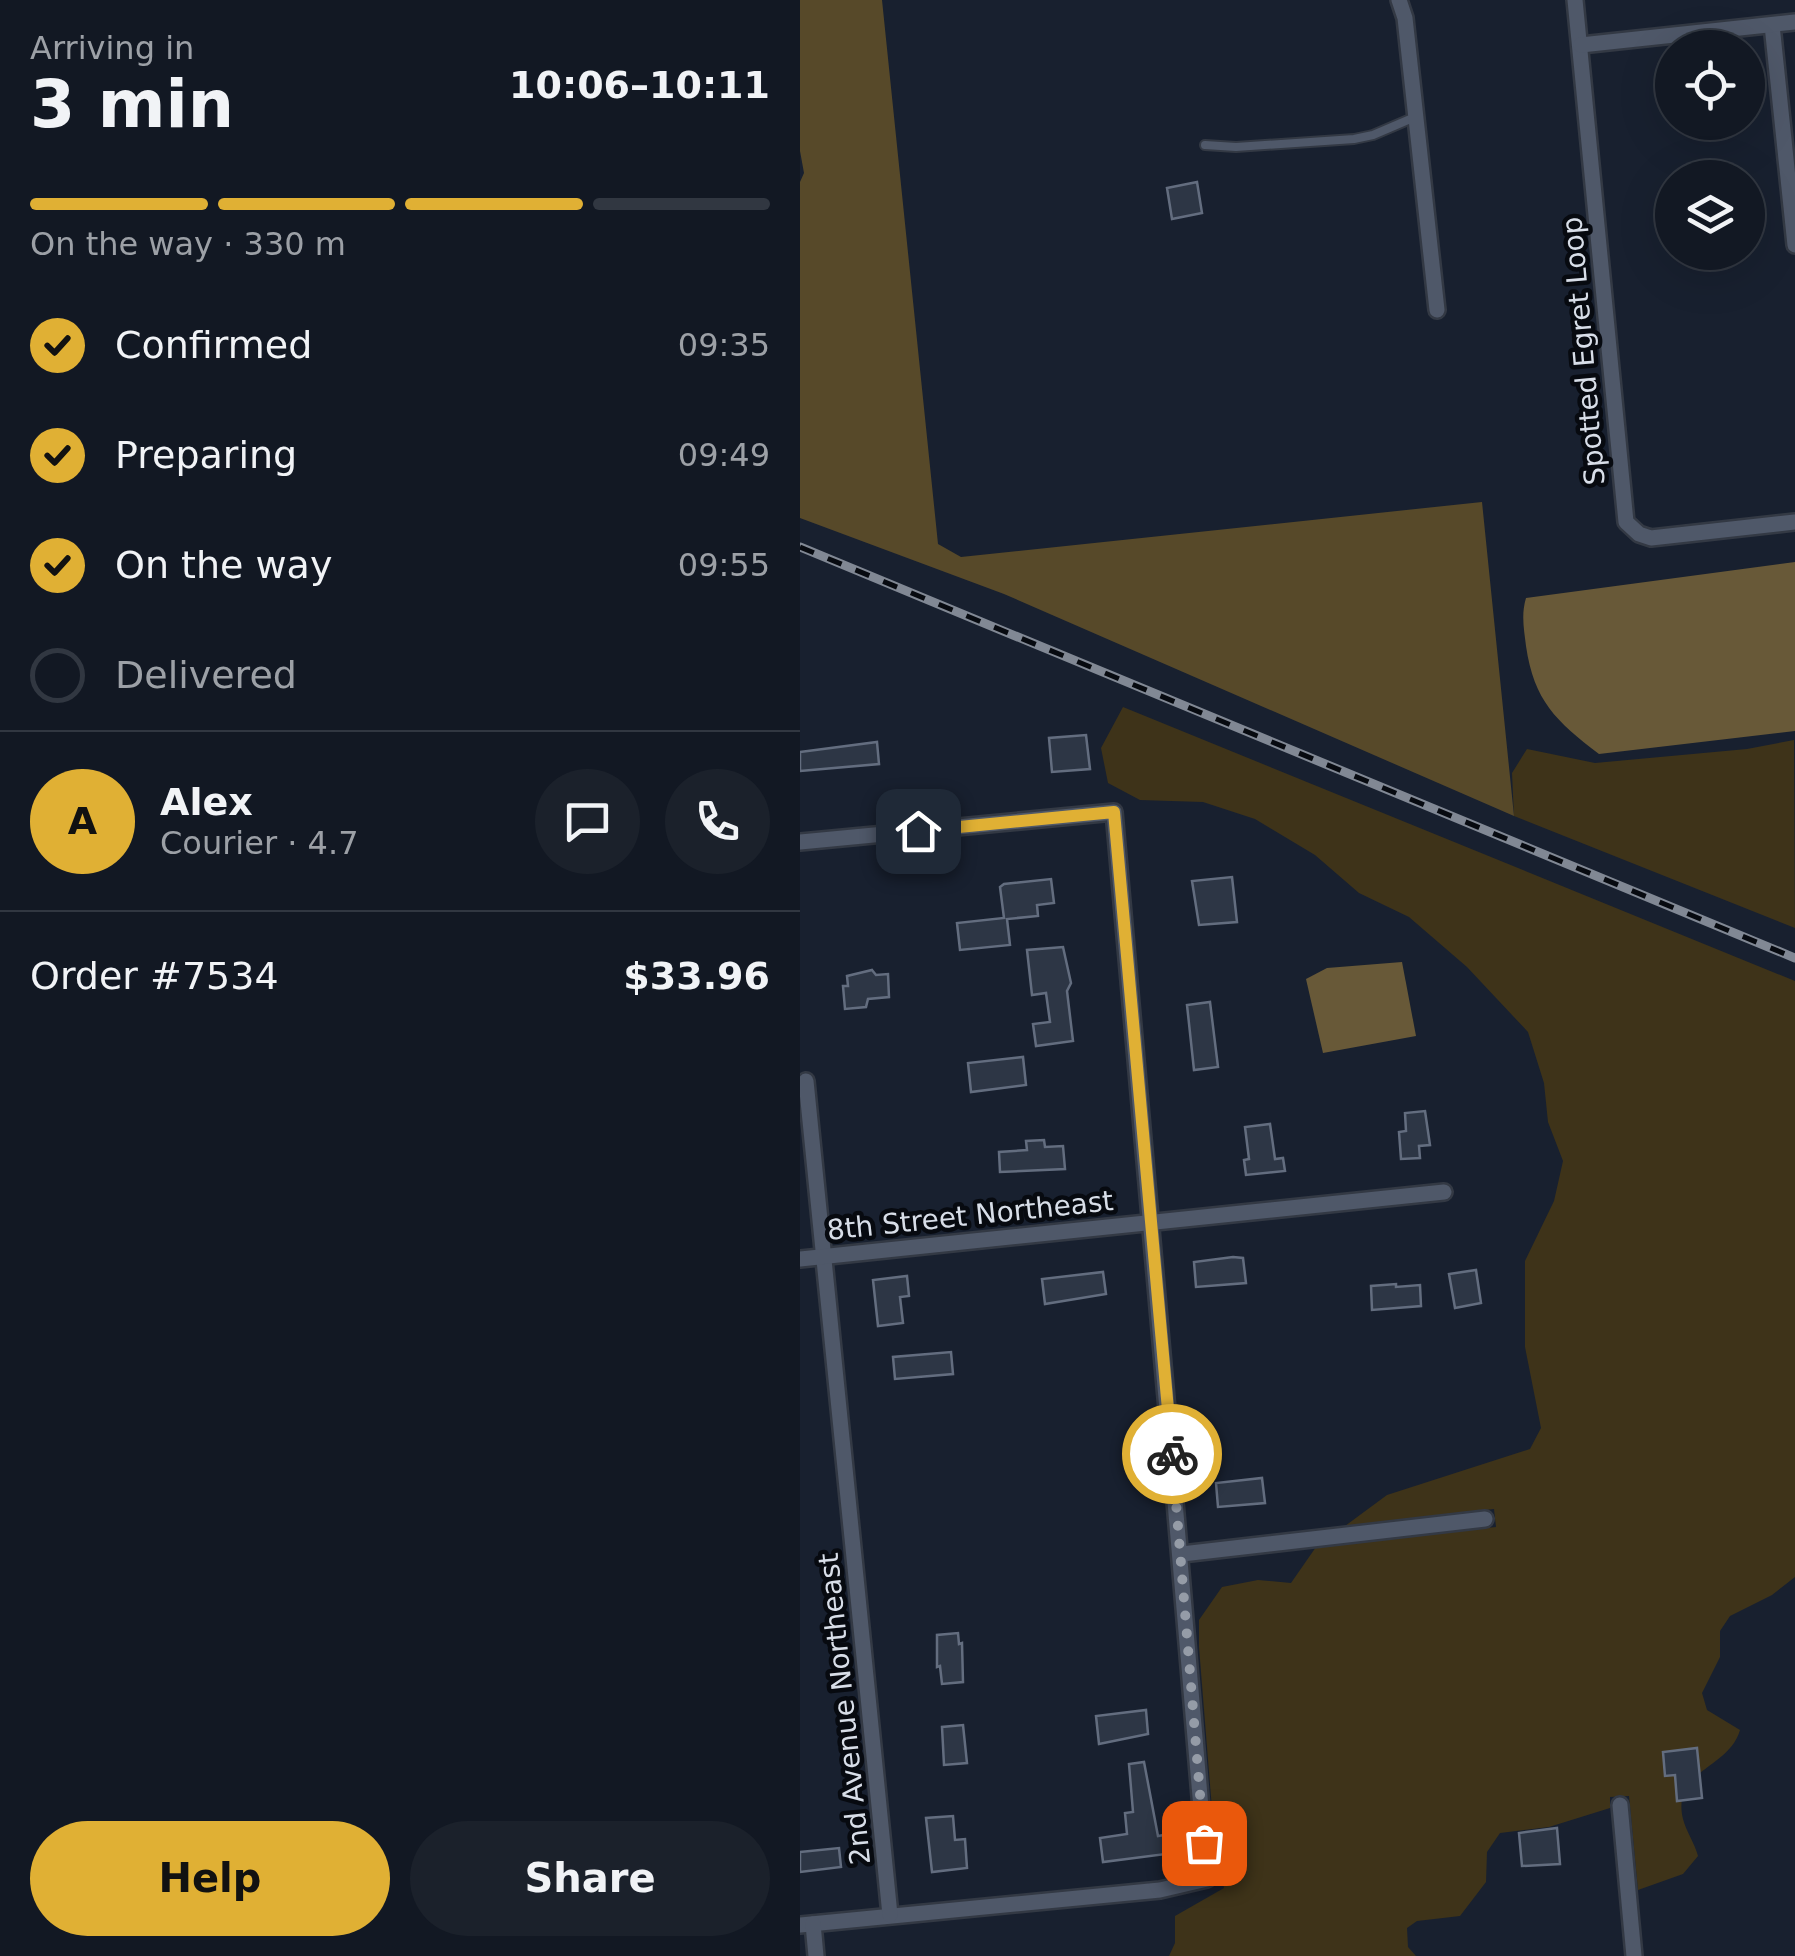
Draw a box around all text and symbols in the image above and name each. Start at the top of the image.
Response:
text: Arriving in [30,29,194,67]
map controls [1655,30,1765,270]
button: locate [1655,30,1765,140]
text: 10:06–10:11 [509,63,770,107]
text: 3 min [30,67,234,142]
button: layers [1655,160,1765,270]
street label: Spotted Egret Loop [1555,215,1612,486]
text: On the way · 330 m [30,225,346,263]
icon: check [30,318,85,373]
text: Confirmed [115,323,312,367]
text: 09:35 [678,326,770,364]
icon: check [30,428,85,483]
text: Preparing [115,433,297,477]
text: 09:49 [678,436,770,474]
icon: check [30,538,85,593]
text: On the way [115,543,332,587]
text: 09:55 [678,546,770,584]
text: Delivered [115,653,297,697]
button: chat [535,769,640,874]
button: phone [665,769,770,874]
text: Alex [160,780,253,824]
pin [876,789,961,874]
text: A [68,799,97,843]
icon: home [891,804,946,859]
text: Courier · 4.7 [160,824,359,862]
text: Order #7534 [30,954,279,998]
text: $33.96 [623,954,770,998]
street label: 8th Street Northeast [825,1184,1115,1247]
courier [1122,1404,1222,1504]
icon: bike [1145,1427,1200,1482]
street label: 2nd Avenue Northeast [812,1551,877,1867]
pin [1162,1801,1247,1886]
icon: bag [1177,1816,1232,1871]
button: Help [30,1821,390,1936]
button: Share [410,1821,770,1936]

